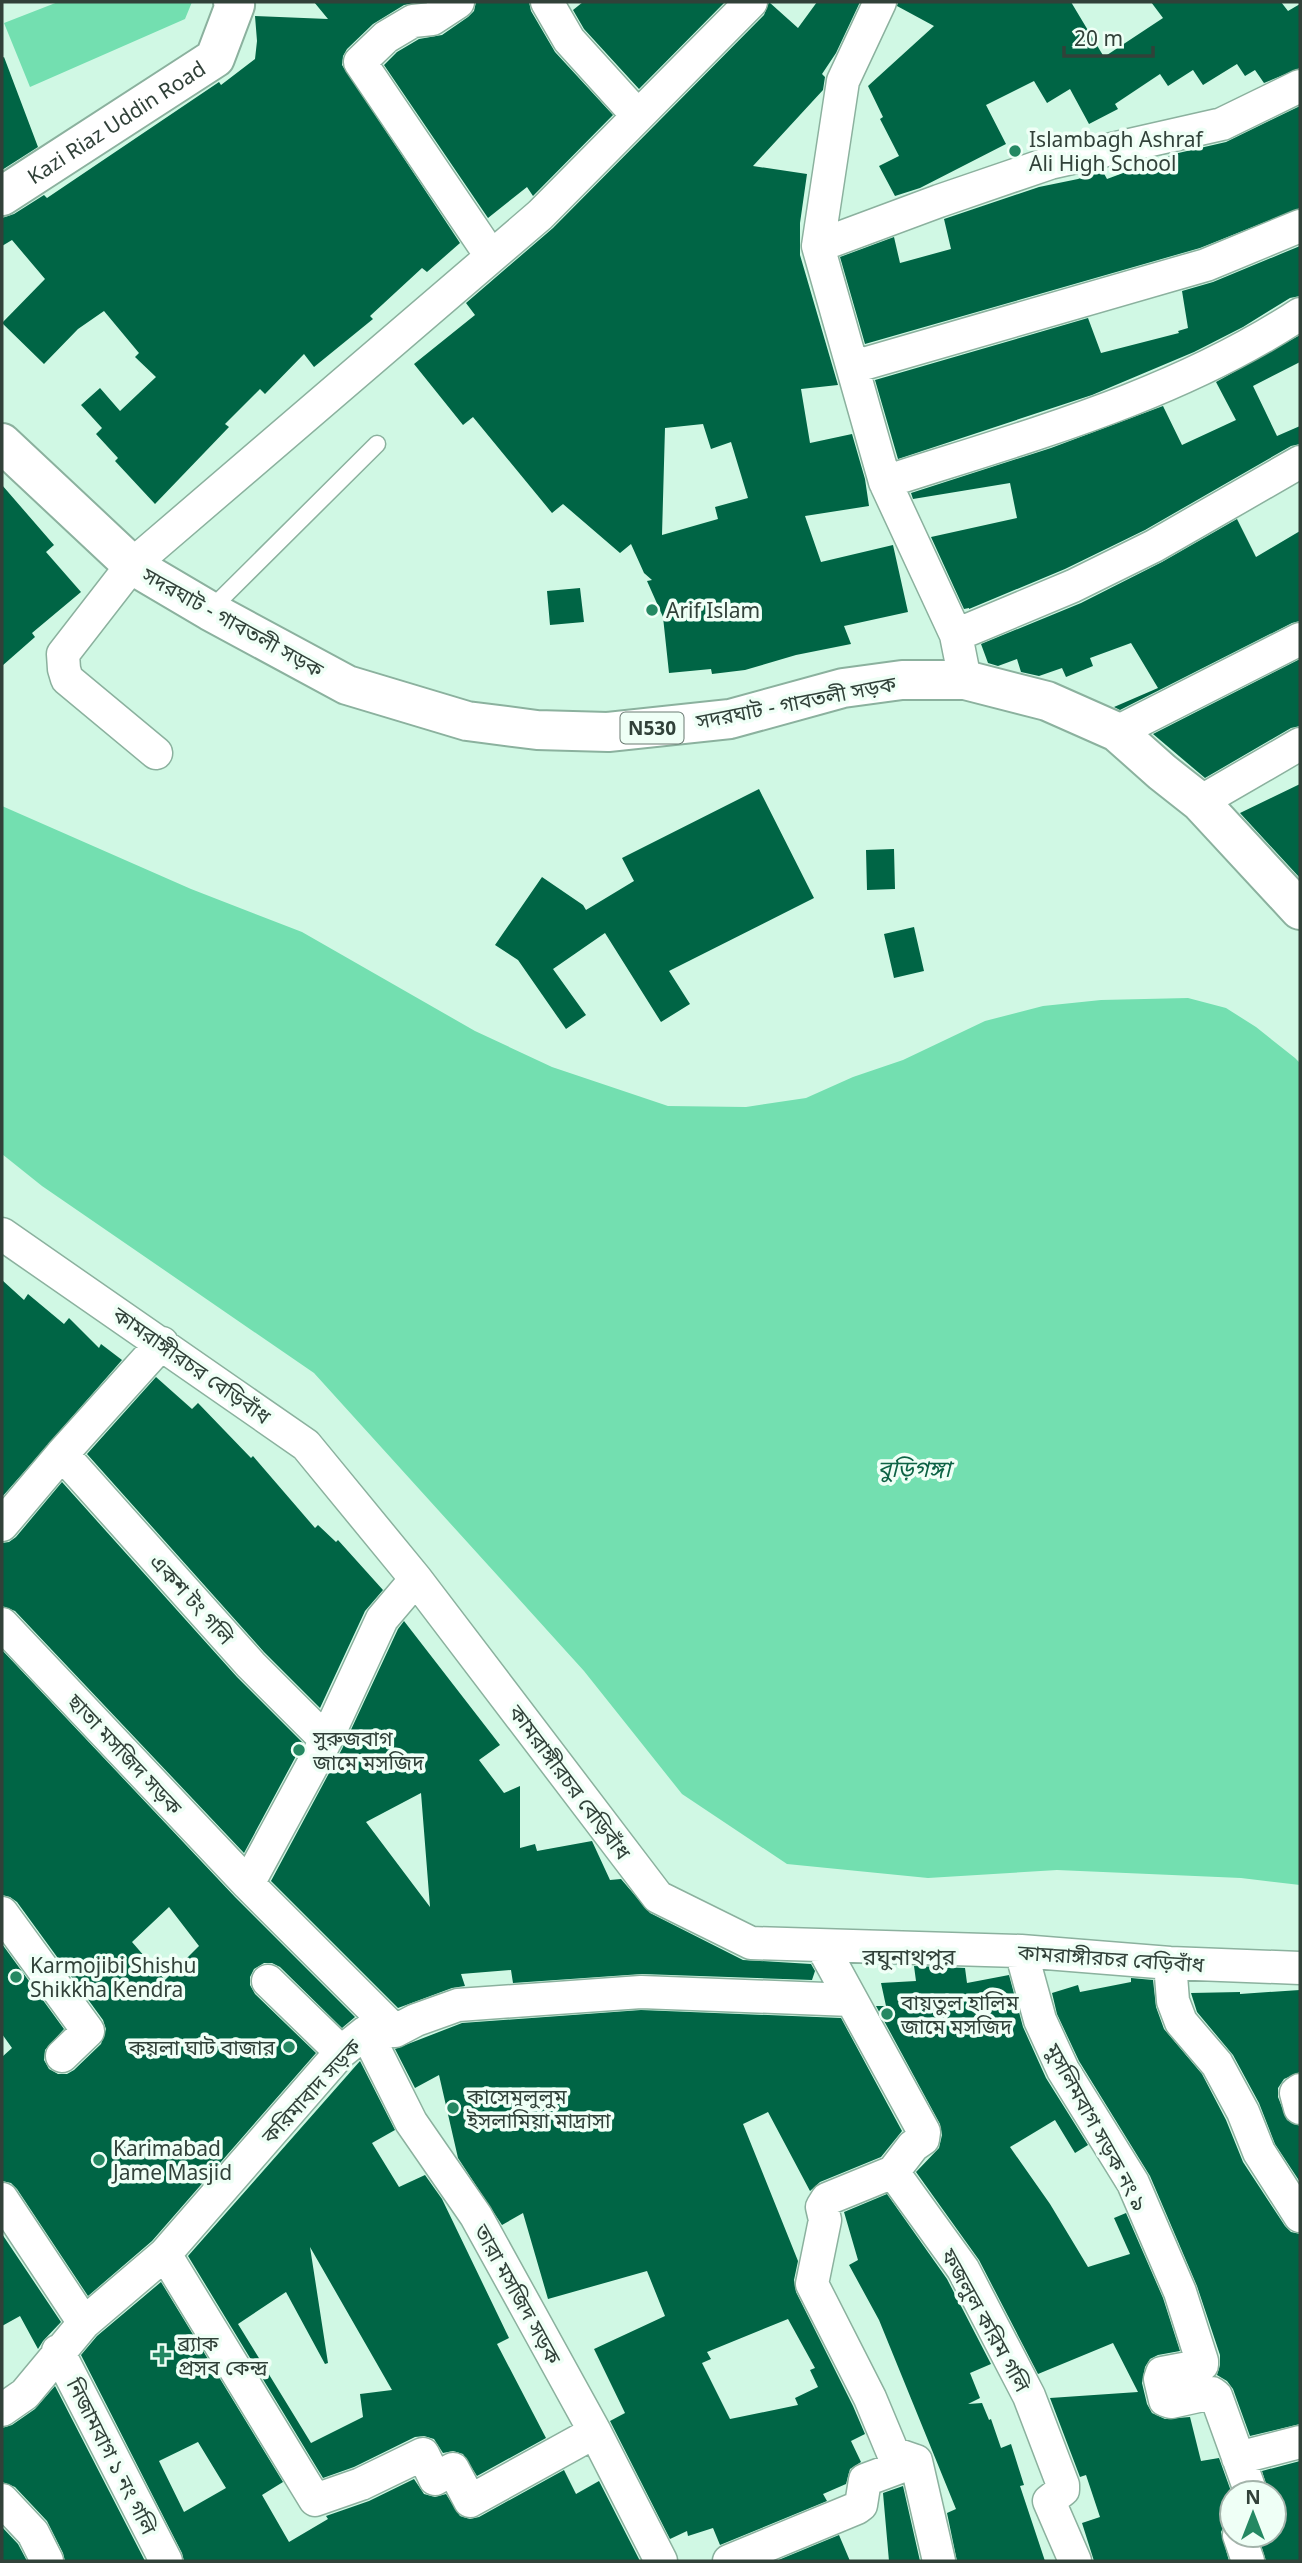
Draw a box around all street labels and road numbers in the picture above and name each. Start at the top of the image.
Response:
street label: Kazi Riaz Uddin Road [22,54,210,190]
street label: সদরঘাট - গাবতলী সড়ক [137,560,329,684]
street label: সদরঘাট - গাবতলী সড়ক [693,669,899,735]
road number: N530 [620,712,684,744]
street label: কামরাঙ্গীরচর বেড়িবাঁধ [107,1299,277,1430]
street label: একশ টং গলি [144,1548,241,1651]
street label: ছাতা মসজিদ সড়ক [61,1687,189,1821]
street label: কামরাঙ্গীরচর বেড়িবাঁধ [502,1698,638,1865]
street label: কামরাঙ্গীরচর বেড়িবাঁধ [1016,1937,1206,1979]
street label: করিমাবাদ সড়ক [255,2032,368,2150]
street label: মুসলিমবাগ সড়ক নং ৯ [1039,2038,1155,2216]
street label: তারা মসজিদ সড়ক [468,2218,568,2370]
street label: ফজলুল করিম গলি [935,2243,1037,2397]
street label: নিজামবাগ ১ নং গলি [60,2372,164,2539]

